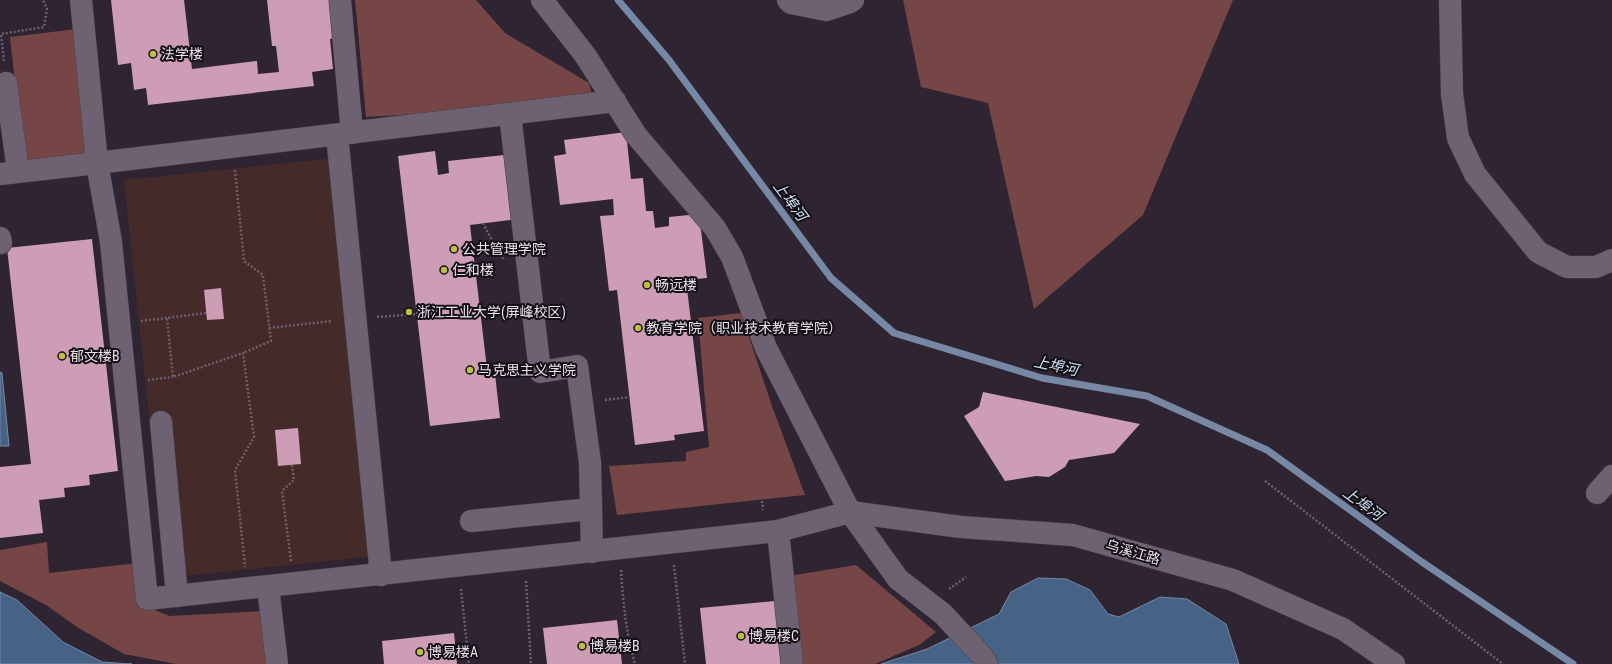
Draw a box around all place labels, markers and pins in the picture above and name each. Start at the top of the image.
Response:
place label: 法学楼 [161,46,203,62]
marker: 法学楼 [148,49,158,59]
place label: 公共管理学院 [462,241,546,257]
marker: 公共管理学院 [449,244,459,254]
place label: 仁和楼 [452,262,494,278]
marker: 仁和楼 [439,265,449,275]
place label: 畅远楼 [655,277,697,293]
marker: 畅远楼 [642,280,652,290]
place label: 浙江工业大学(屏峰校区) [417,304,566,321]
marker: 浙江工业大学(屏峰校区) [404,307,414,317]
place label: 教育学院（职业技术教育学院） [646,320,842,336]
marker: 教育学院（职业技术教育学院） [633,323,643,333]
place label: 郁文楼B [70,348,120,364]
marker: 郁文楼B [57,351,67,361]
place label: 马克思主义学院 [478,362,576,378]
marker: 马克思主义学院 [465,365,475,375]
place label: 博易楼C [749,628,799,644]
marker: 博易楼C [736,631,746,641]
place label: 博易楼B [590,638,640,654]
marker: 博易楼B [577,641,587,651]
place label: 博易楼A [428,644,478,660]
marker: 博易楼A [415,647,425,657]

